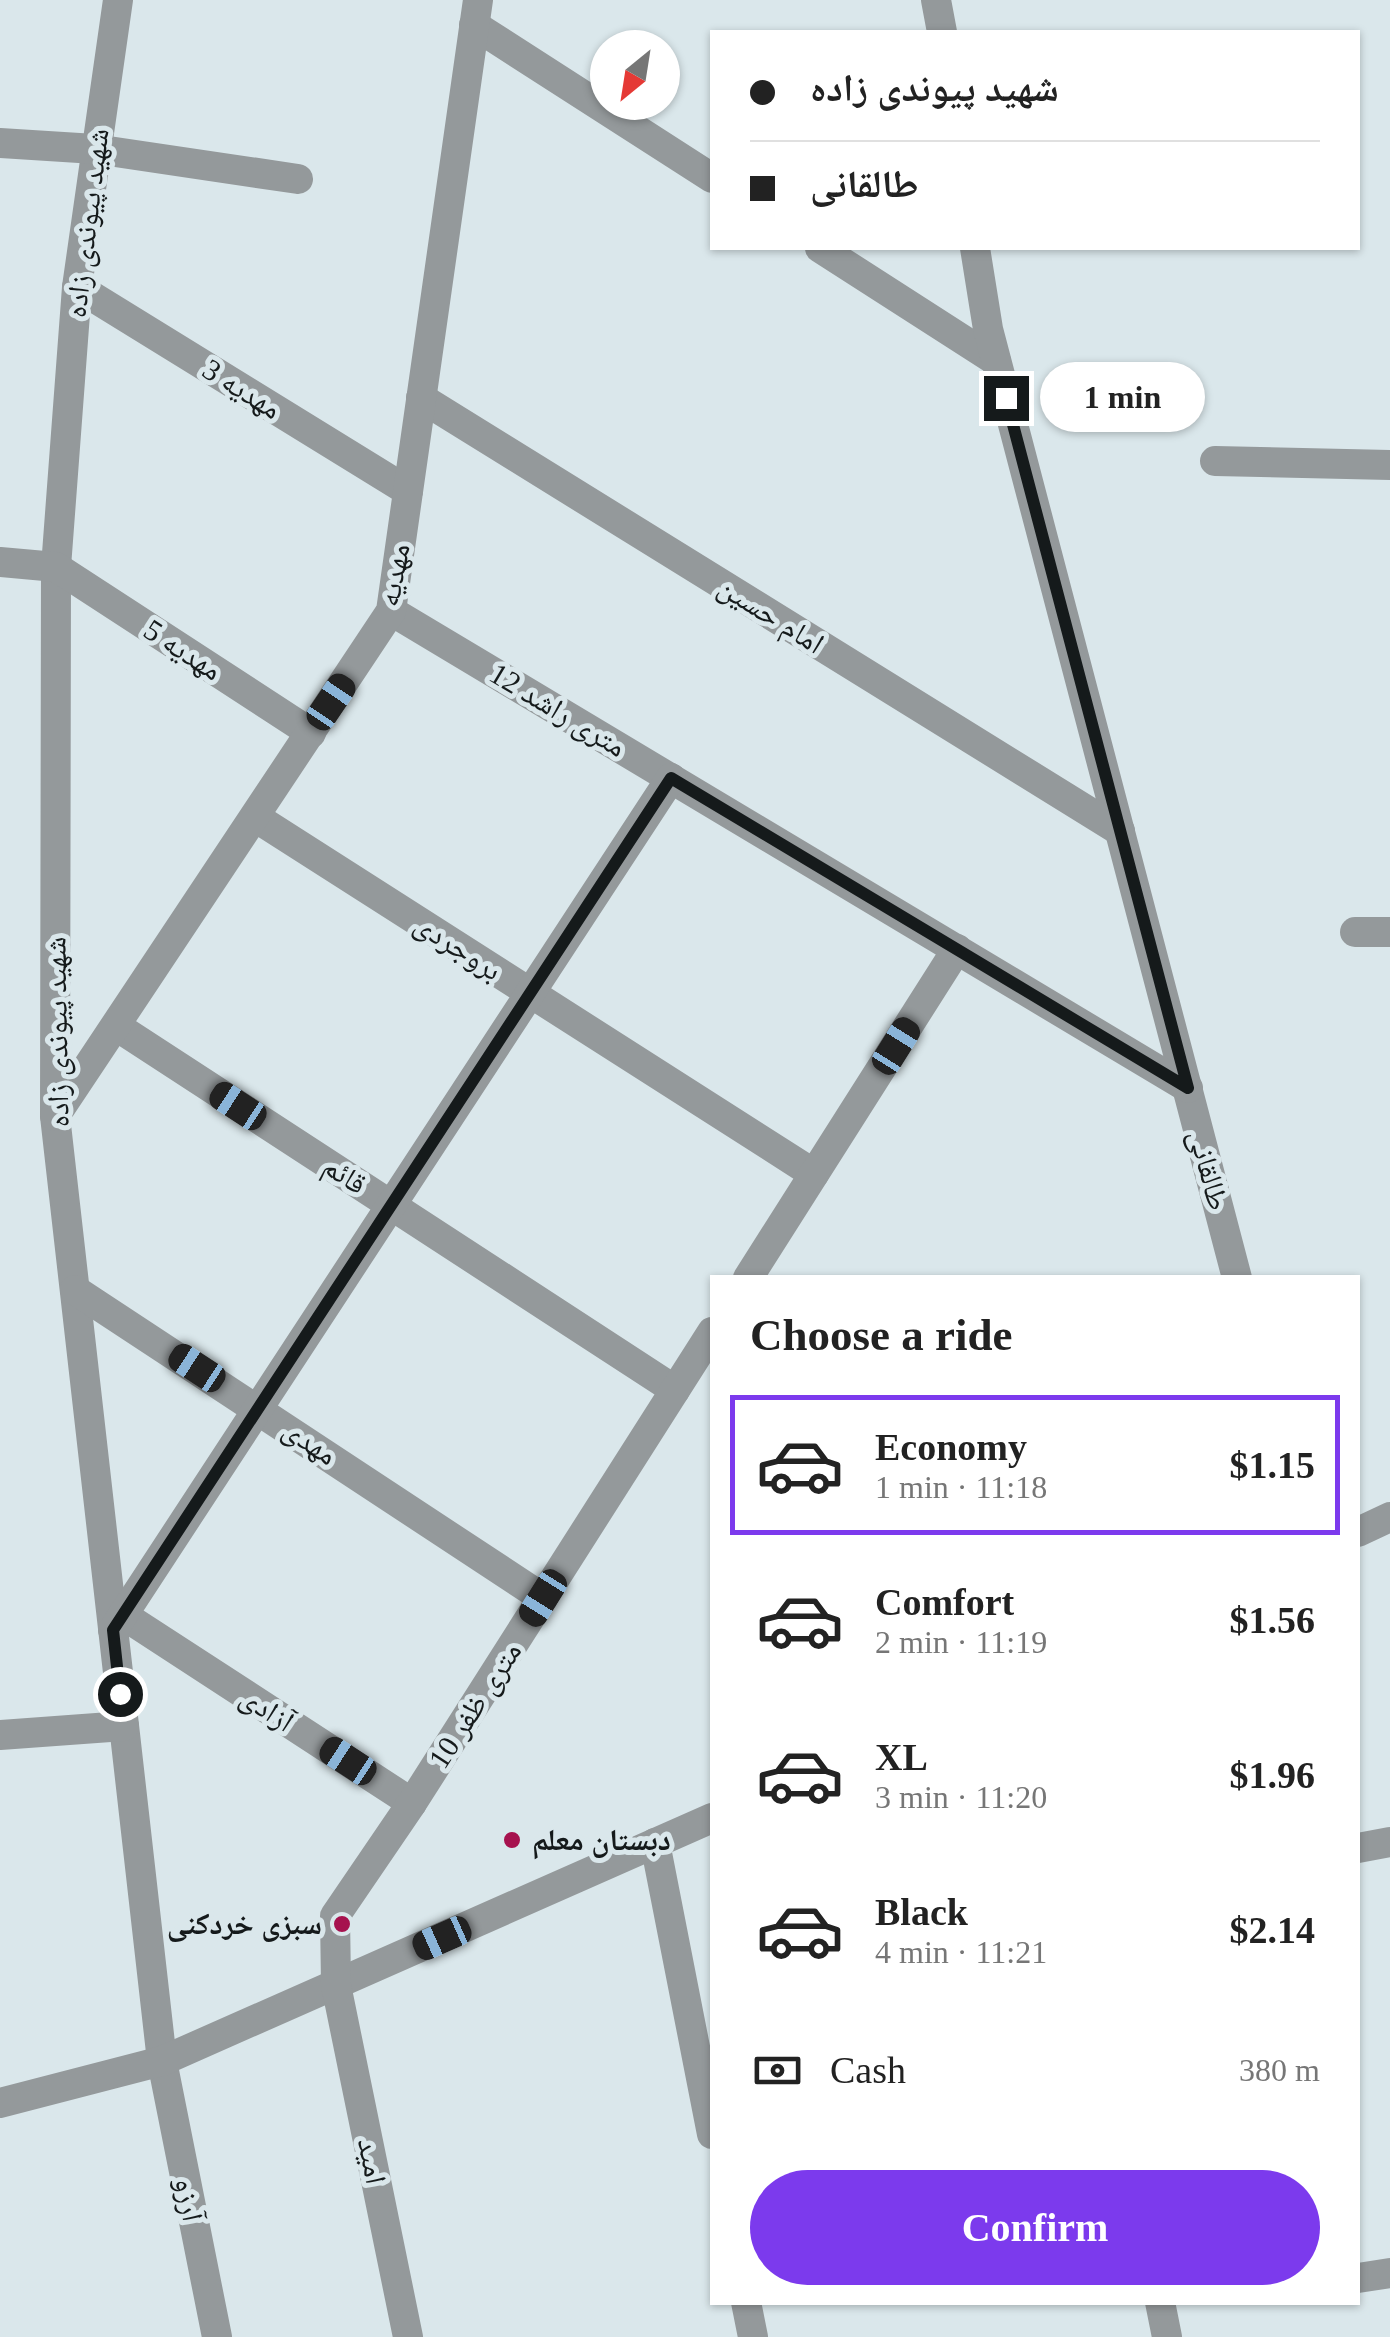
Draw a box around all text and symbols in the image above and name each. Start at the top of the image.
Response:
north arrow [590,30,680,120]
map controls [590,30,680,120]
text: شهید پیوندی زاده [810,67,1059,109]
street label: شهید پیوندی زاده [59,126,117,320]
text: طالقانی [810,163,919,205]
street label: مهدیه 3 [197,352,287,426]
callout: 1 min [1041,363,1206,433]
route end [984,376,1029,421]
text: 1 min [1084,379,1161,415]
street label: مهدیه [371,541,417,609]
street label: امام حسین [711,569,830,662]
street label: مهدیه 5 [138,612,228,688]
street label: 12 متری راشد [483,656,632,765]
car [302,669,360,735]
street label: بروجردی [408,906,508,988]
street label: شهید پیوندی زاده [38,936,77,1128]
car [867,1013,925,1079]
car [205,1077,271,1135]
street label: طالقانی [1181,1126,1236,1214]
street label: قائم [316,1149,373,1204]
text: Choose a ride [750,1310,1013,1360]
car [164,1339,230,1397]
street label: مهدی [276,1412,343,1473]
icon: car [755,1420,845,1510]
text: Economy [875,1426,1027,1468]
text: $1.15 [1230,1444,1315,1486]
text: 1 min · 11:18 [875,1469,1047,1505]
car [514,1565,572,1631]
icon: car [755,1575,845,1665]
text: Comfort [875,1581,1014,1623]
text: $1.56 [1230,1599,1315,1641]
text: 2 min · 11:19 [875,1624,1047,1660]
street label: 10 متری ظفر [422,1635,529,1775]
route start [98,1672,143,1717]
street label: آزادی [233,1679,301,1740]
icon: car [755,1730,845,1820]
car [315,1732,381,1790]
text: XL [875,1736,928,1778]
text: $1.96 [1230,1754,1315,1796]
text: 3 min · 11:20 [875,1779,1047,1815]
place label: دبستان معلم [532,1823,671,1860]
marker: دبستان معلم [501,1829,523,1851]
icon: car [755,1885,845,1975]
text: Black [875,1891,968,1933]
place label: سبزی خردکنی [167,1907,322,1942]
text: $2.14 [1230,1909,1315,1951]
car [408,1912,476,1964]
marker: سبزی خردکنی [331,1913,353,1935]
text: 4 min · 11:21 [875,1934,1047,1970]
icon: cash [750,2043,805,2098]
text: Cash [830,2049,906,2091]
text: 380 m [1239,2052,1320,2088]
street label: امید [351,2135,393,2187]
button: Confirm [750,2170,1320,2285]
street label: آرزو [169,2174,210,2225]

